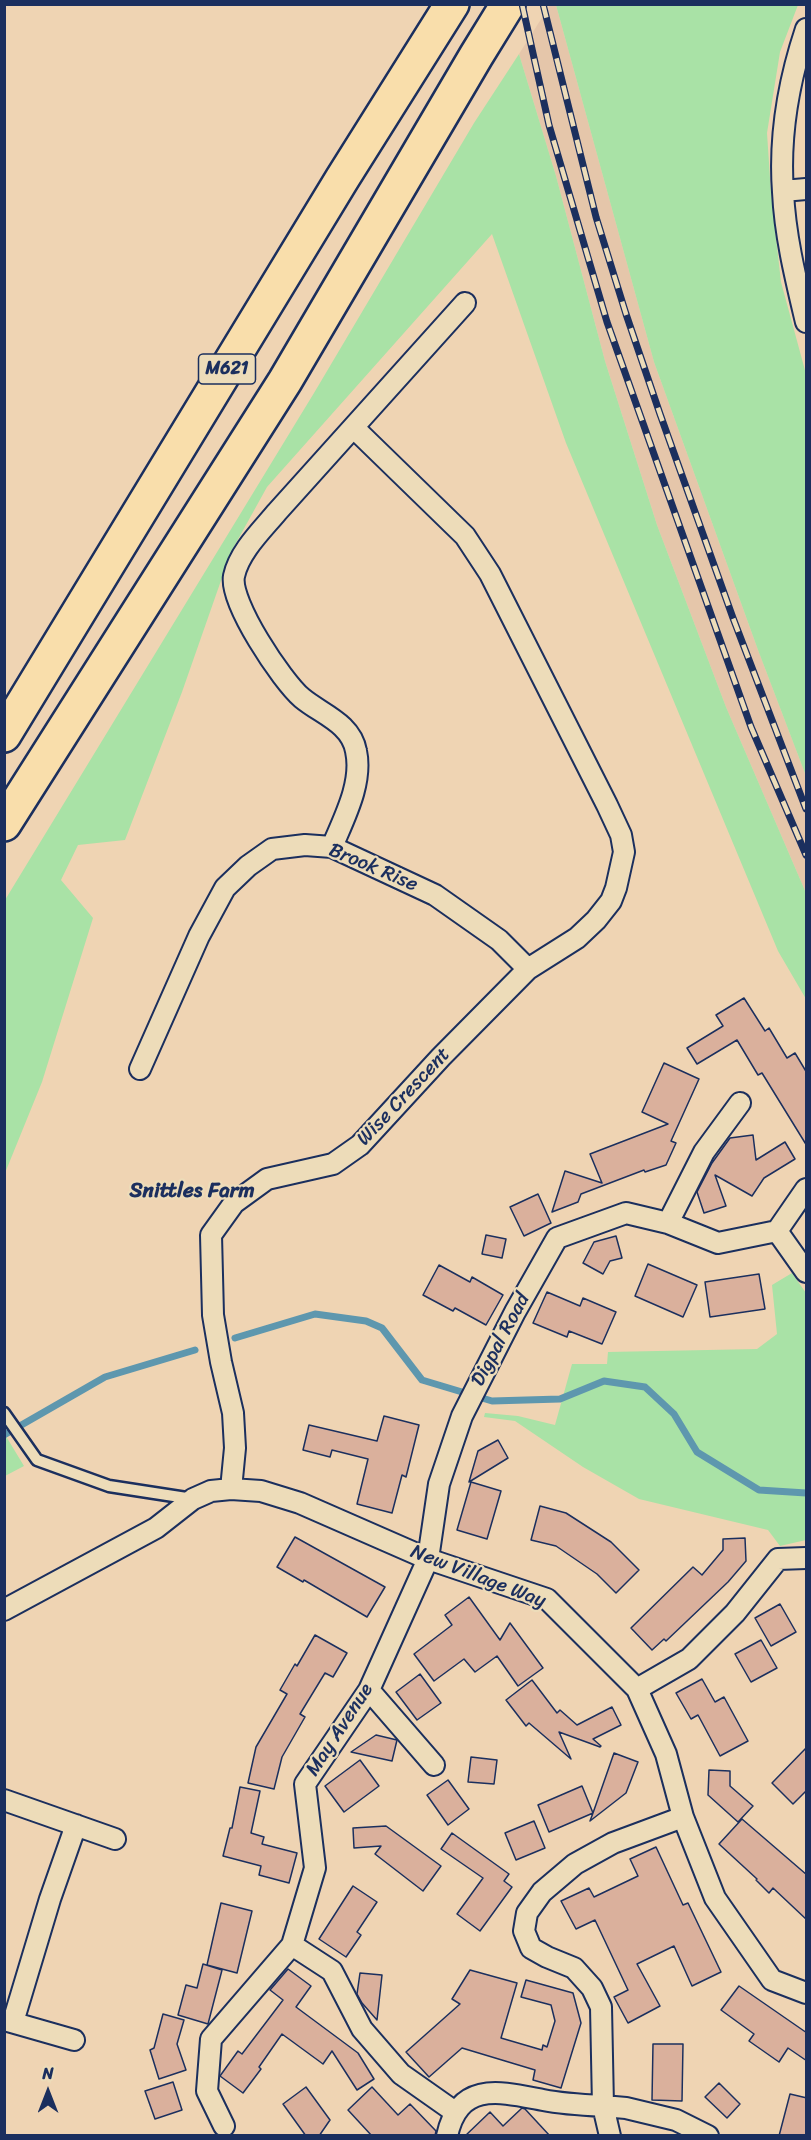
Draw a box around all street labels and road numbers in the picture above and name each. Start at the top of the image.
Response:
road number: M621 [198,354,256,384]
street label: Brook Rise [325,839,421,897]
street label: Wise Crescent [352,1043,456,1151]
street label: Digpal Road [466,1289,536,1391]
street label: New Village Way [407,1540,549,1614]
street label: May Avenue [301,1679,379,1781]

